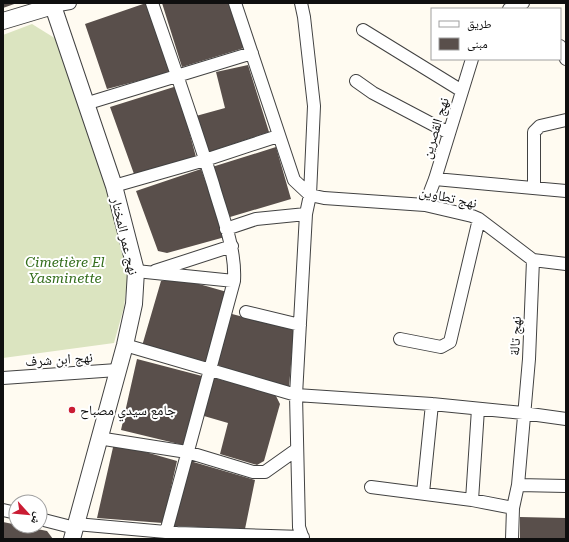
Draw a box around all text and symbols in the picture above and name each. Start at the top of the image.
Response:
legend [431,8,561,60]
text: طريق [467,17,492,31]
text: مبنى [467,37,488,51]
street label: نهج القصرين [418,95,454,161]
street label: نهج تطاوين [417,183,479,213]
street label: نهج عمر المختار [106,194,142,277]
park label: Cimetière El Yasminette [25,254,105,286]
street label: نهج تالة [506,316,526,356]
street label: نهج ابن شرف [25,349,94,371]
place label: جامع سيدي مصباح [80,402,176,422]
marker: جامع سيدي مصباح [67,405,77,415]
north arrow [8,494,48,534]
text: ش [27,510,45,527]

